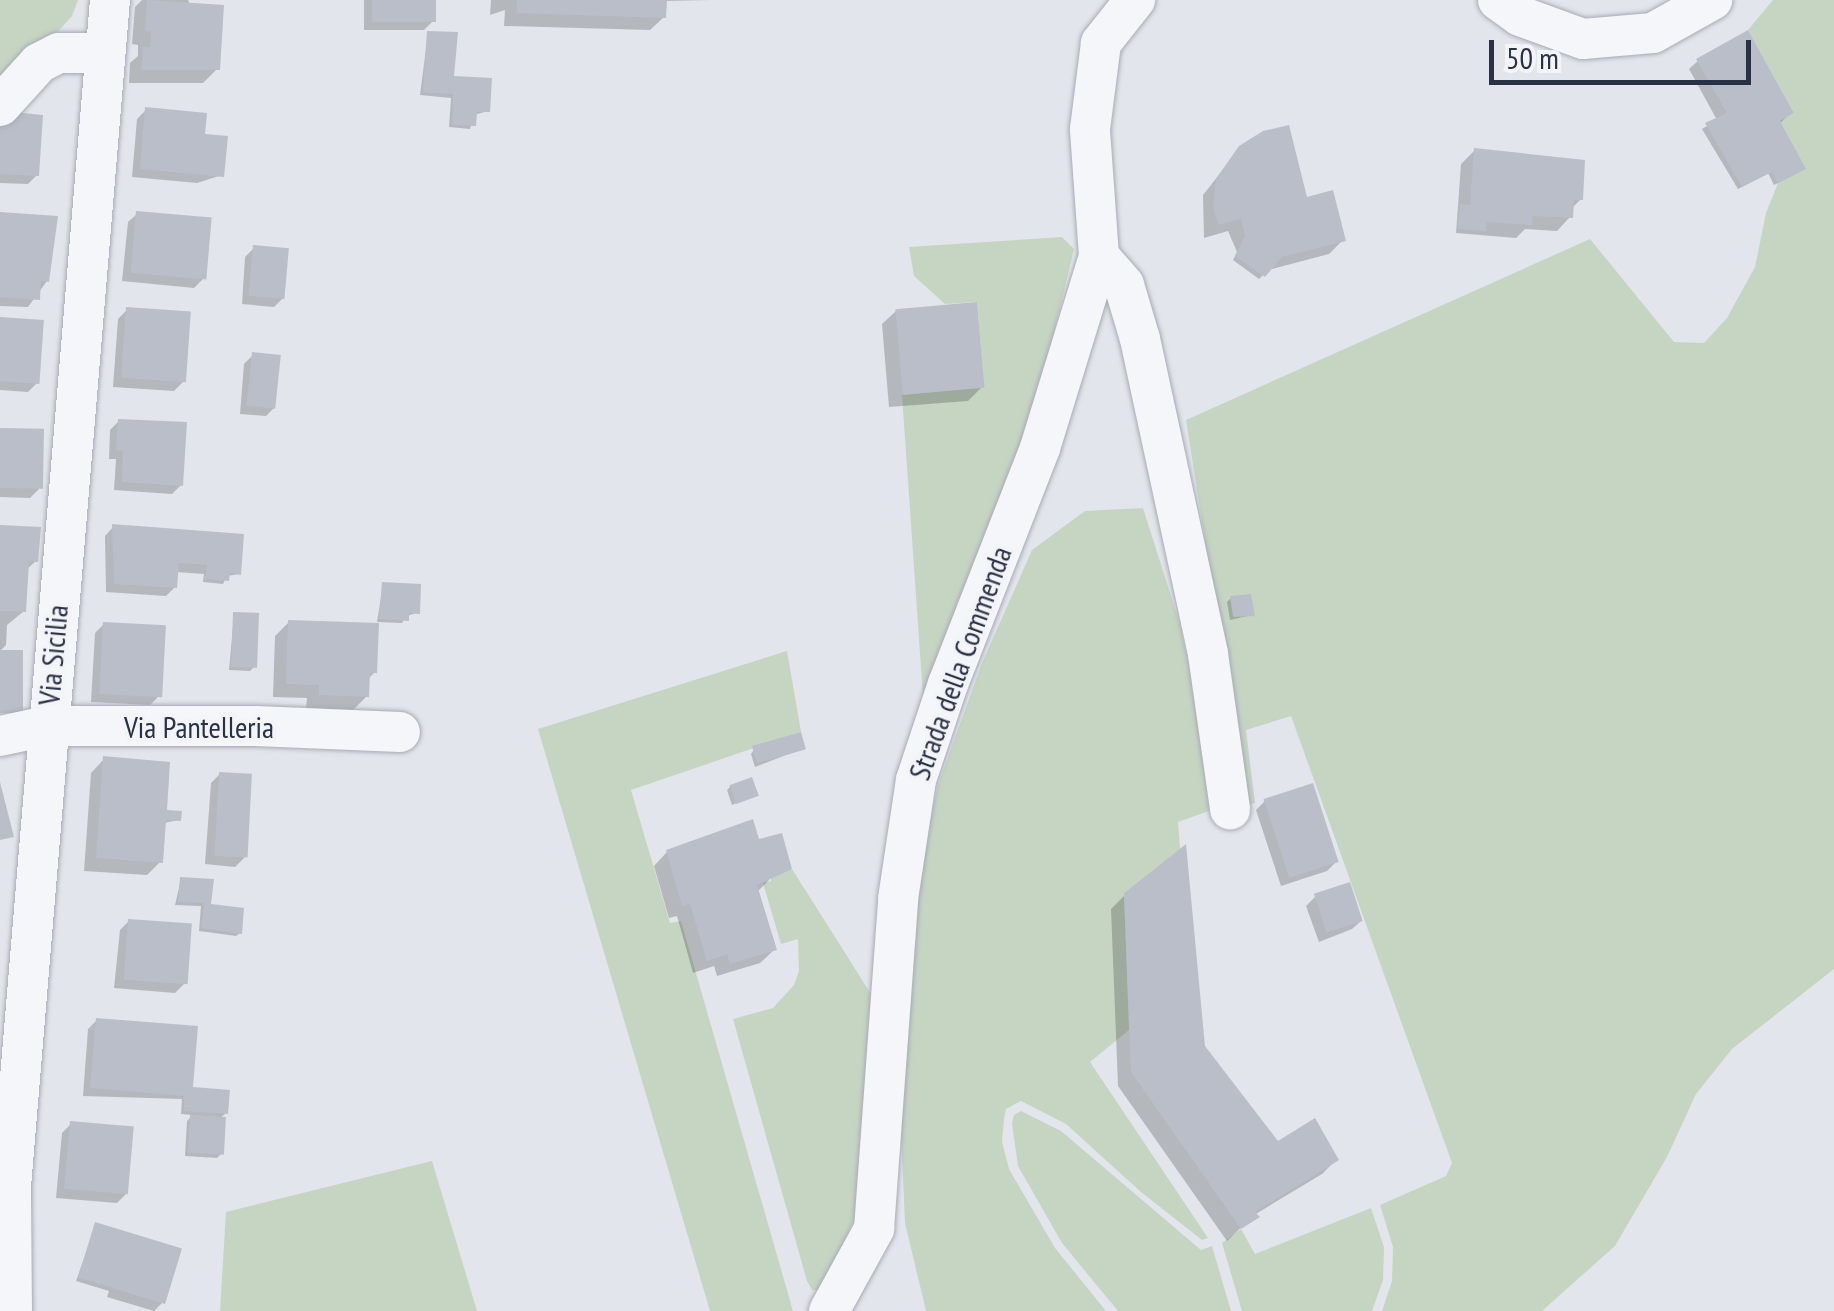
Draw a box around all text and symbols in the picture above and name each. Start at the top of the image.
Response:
scale bar [1494,20,1756,82]
text: 50 m [1506,38,1559,77]
street label: Strada della Commenda [901,541,1019,785]
street label: Via Sicilia [31,603,75,707]
street label: Via Pantelleria [124,709,274,745]

